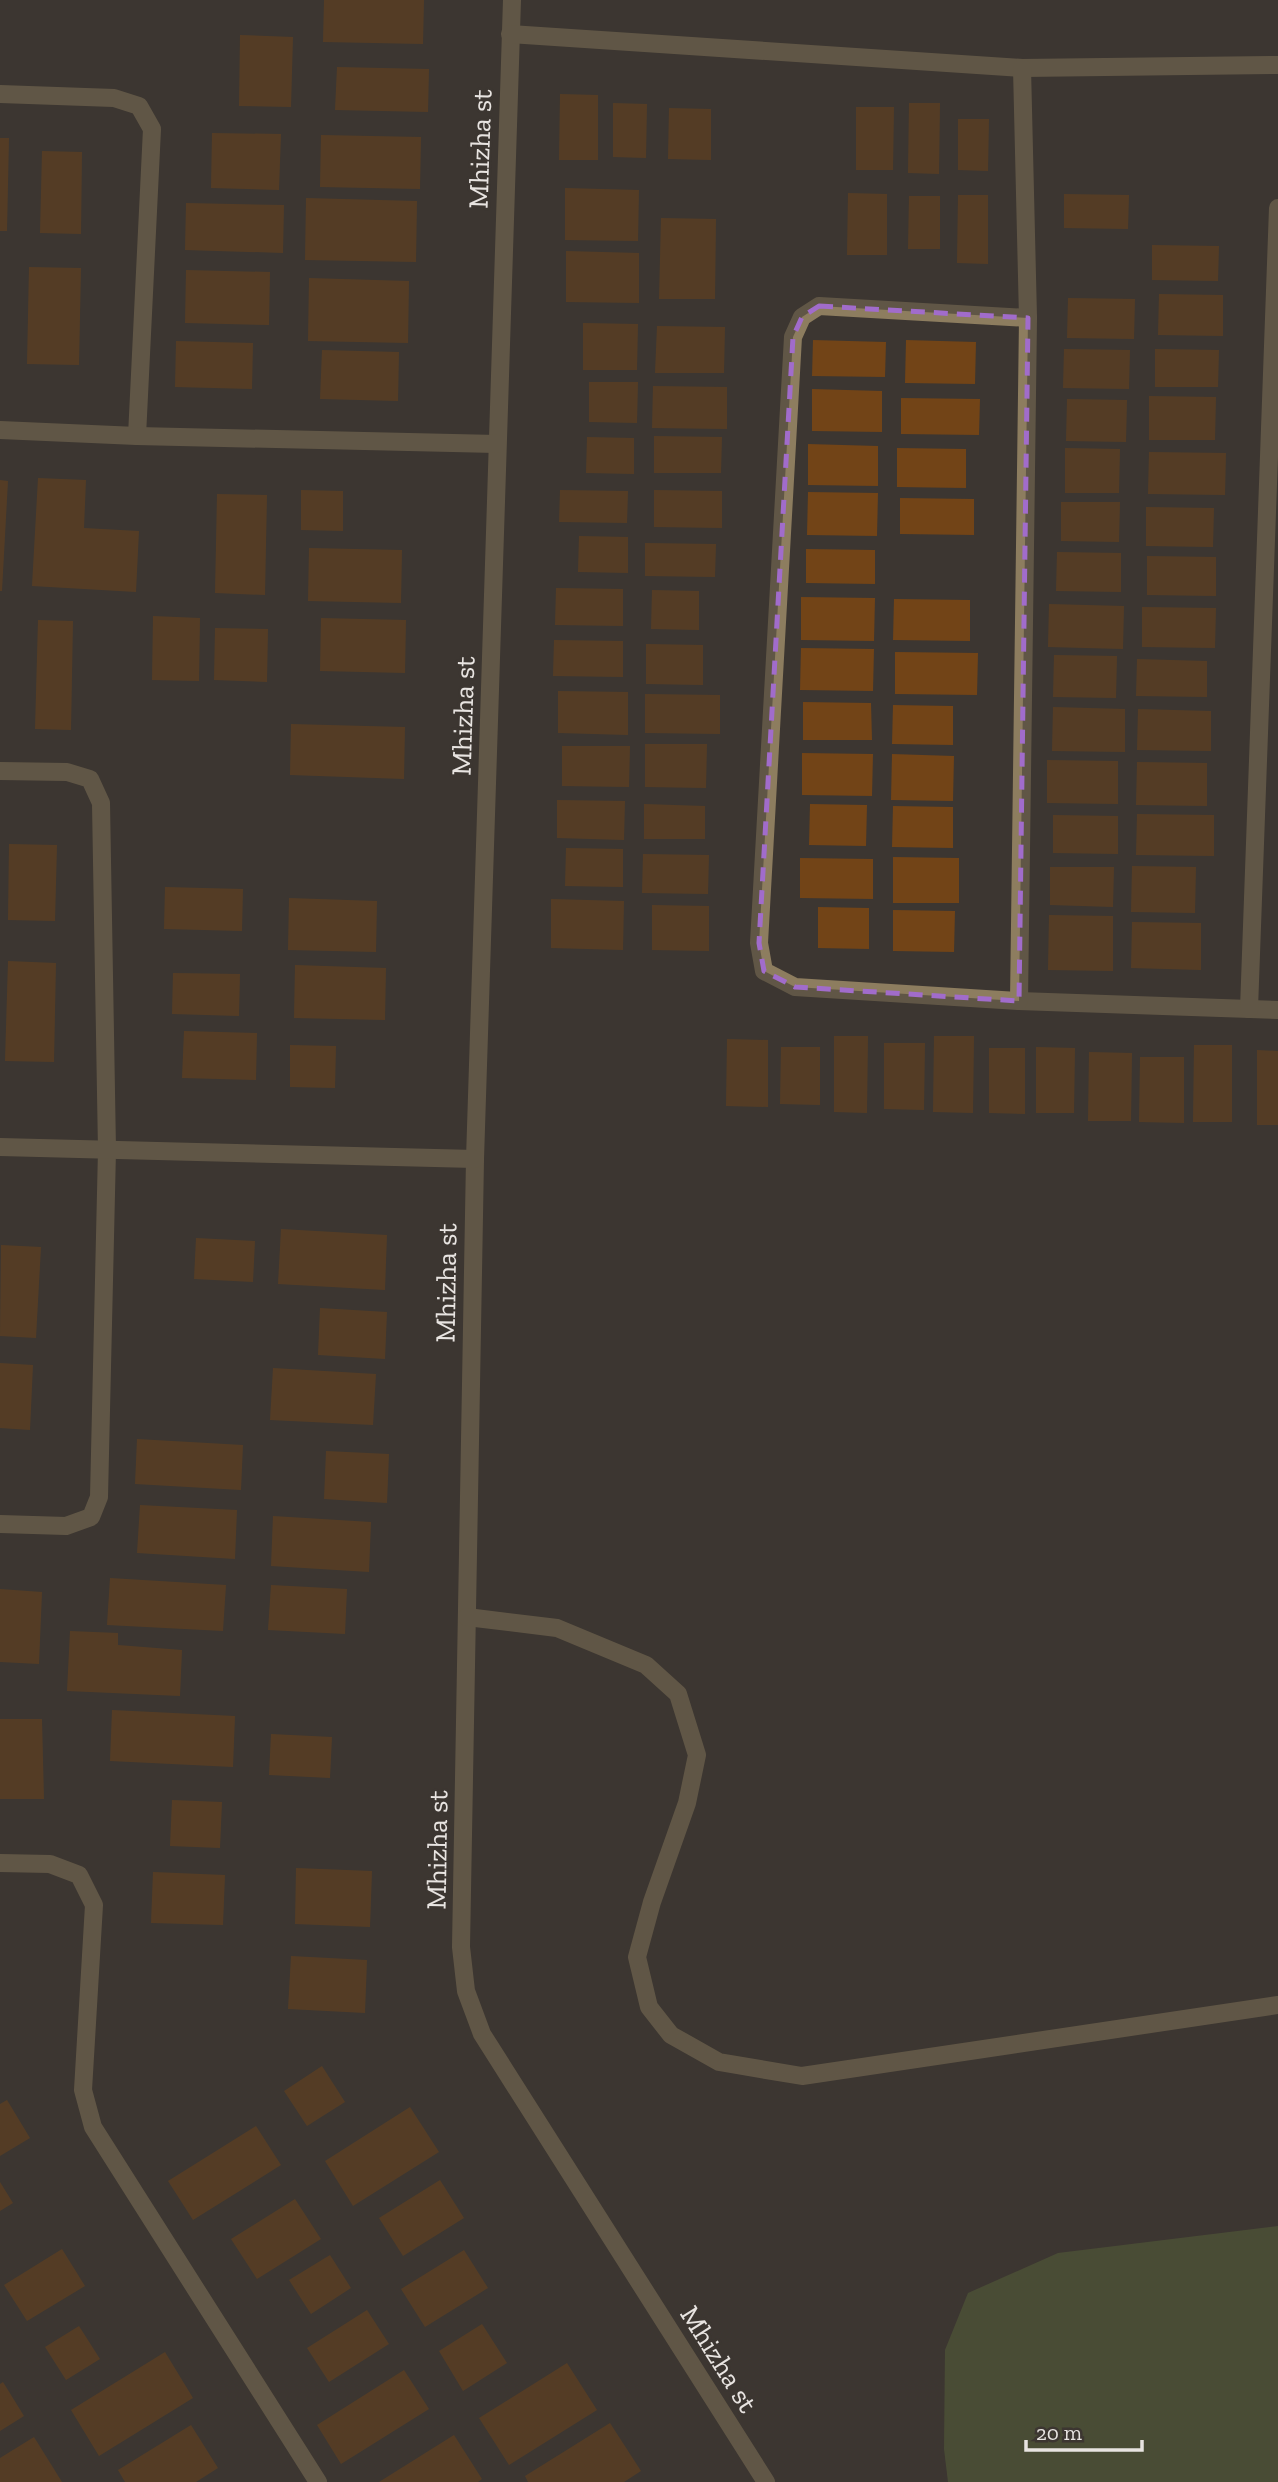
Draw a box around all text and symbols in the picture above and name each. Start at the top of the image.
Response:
street label: Mhizha st [461,88,499,209]
street label: Mhizha st [444,655,482,776]
street label: Mhizha st [428,1222,464,1343]
street label: Mhizha st [419,1789,455,1910]
street label: Mhizha st [673,2300,765,2419]
scale bar [1026,2408,1142,2452]
text: 20 m [1036,2420,1082,2445]

